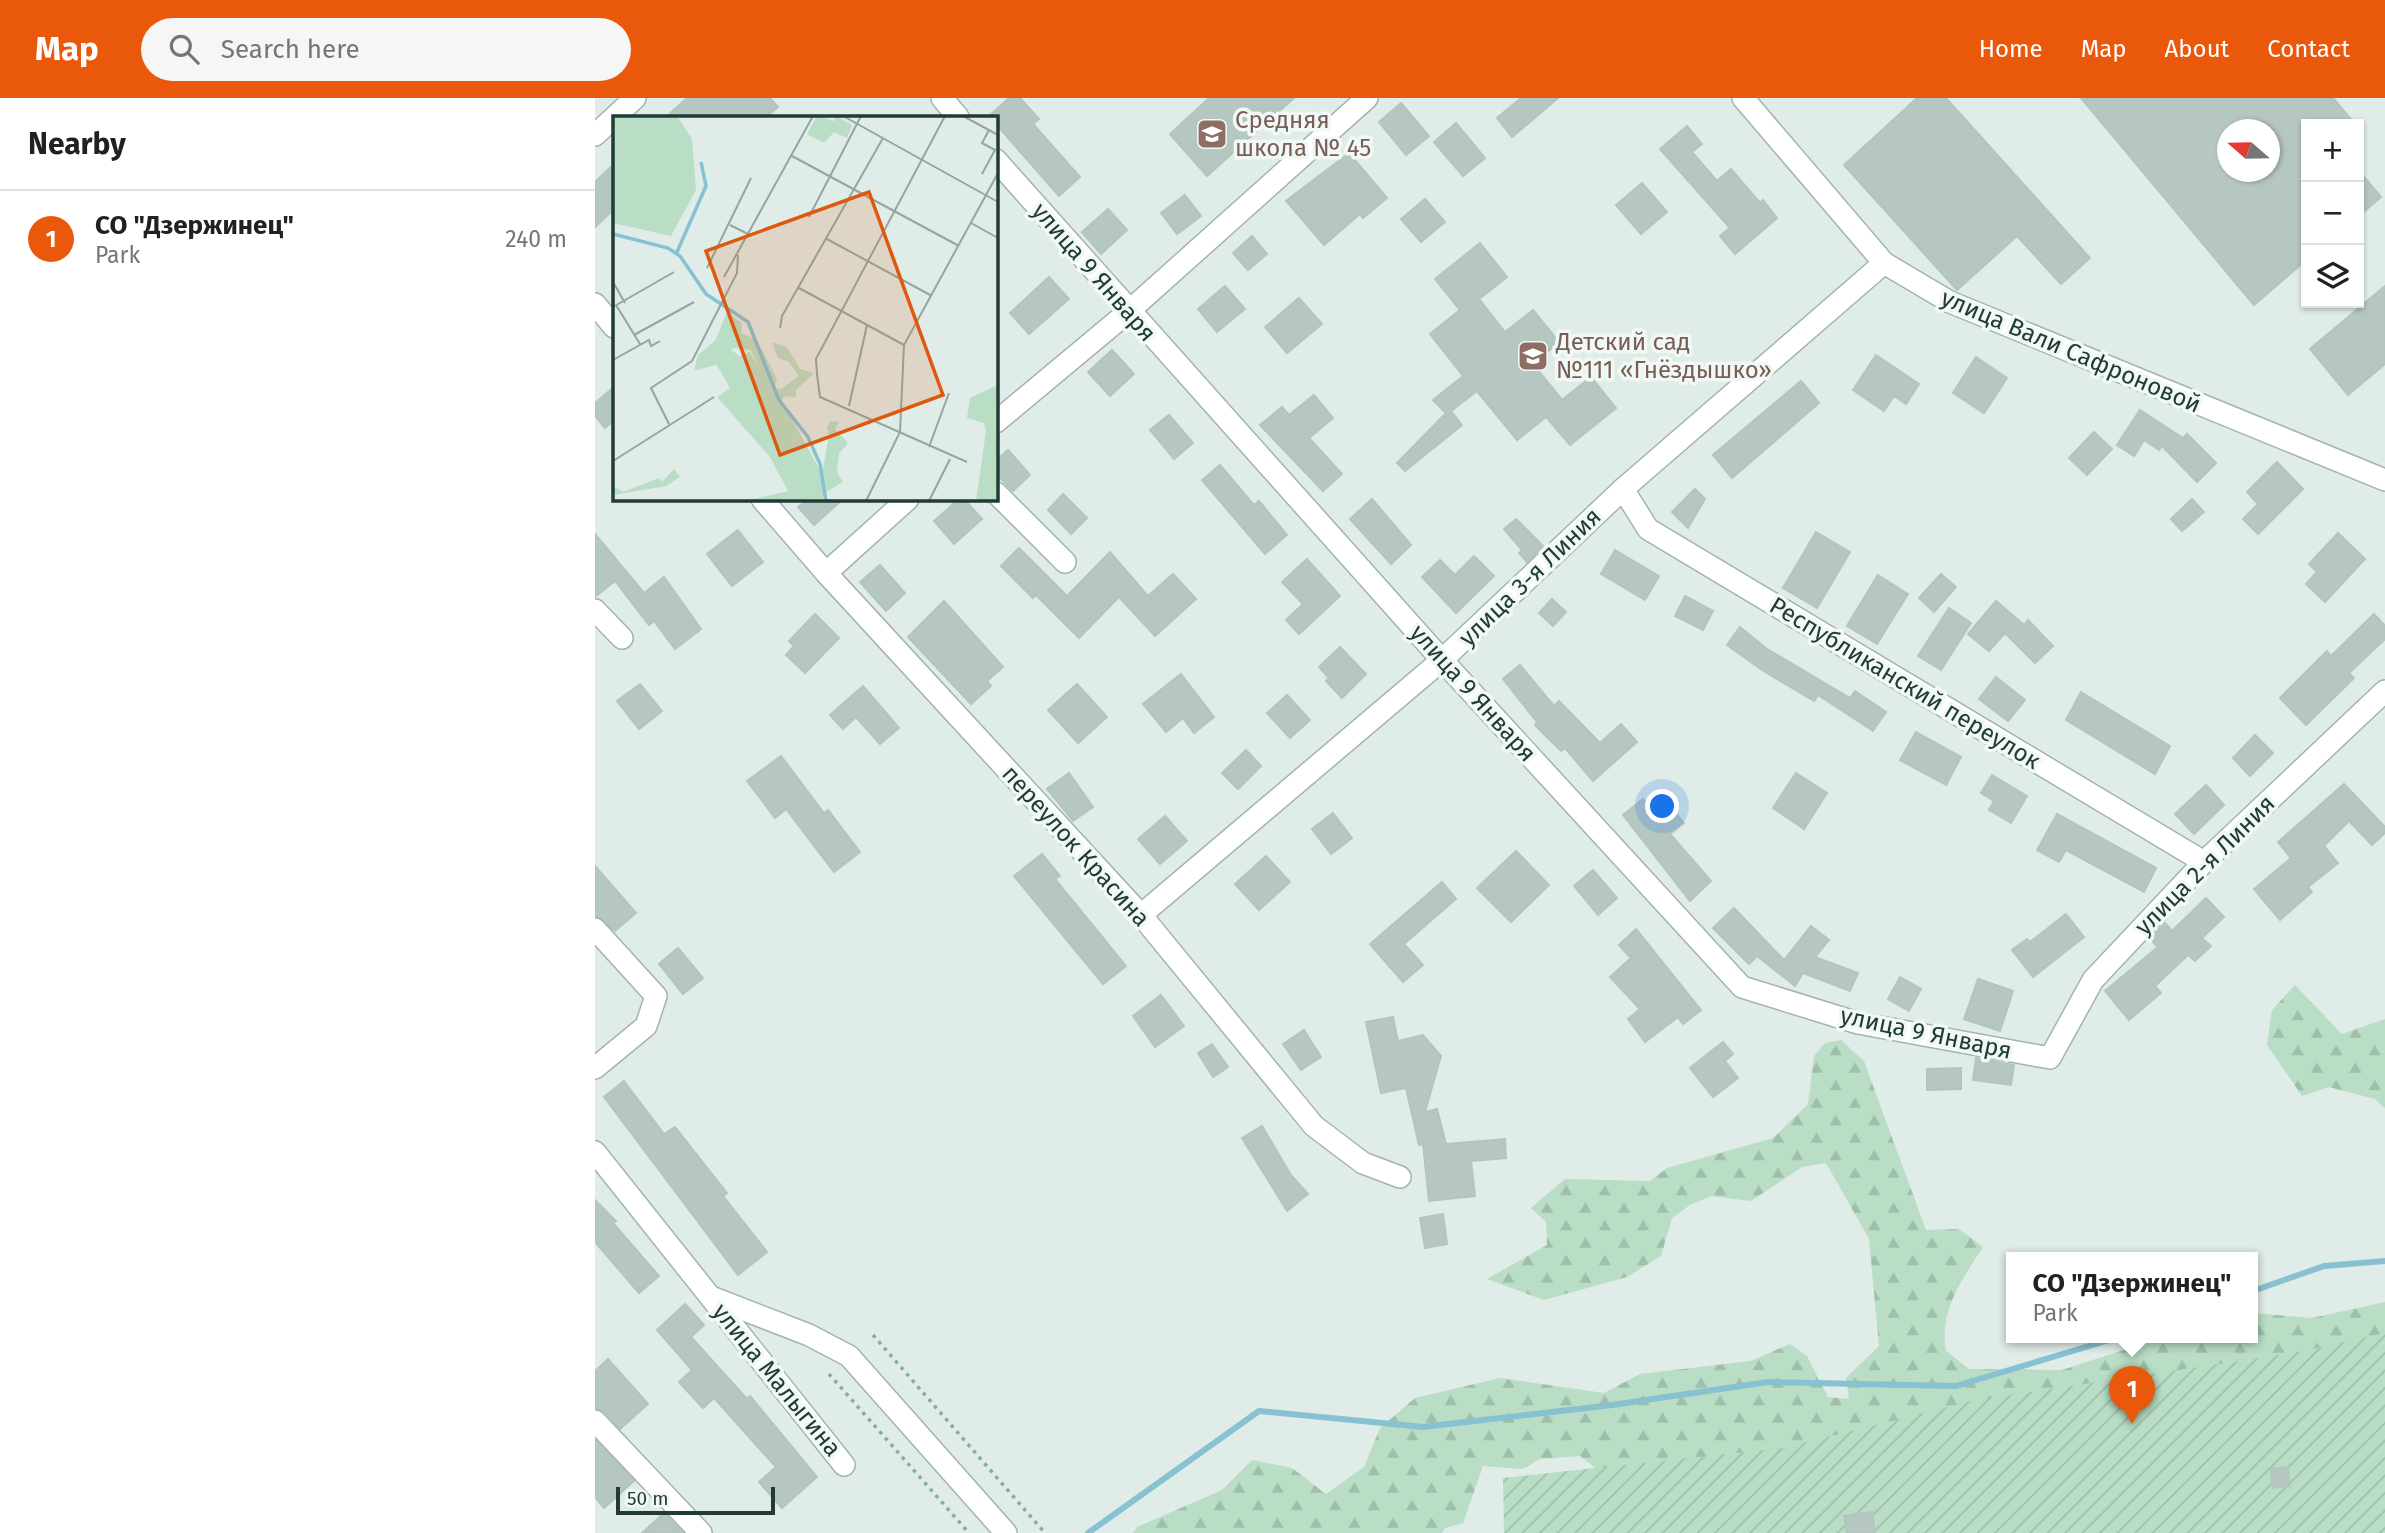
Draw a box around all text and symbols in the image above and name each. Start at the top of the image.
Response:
search box [141,18,631,81]
text: Map [35,29,99,69]
icon: search [165,30,203,68]
text: Search here [221,34,360,65]
text: Home [1979,35,2043,63]
text: Map [2081,35,2127,63]
text: About [2165,35,2229,63]
text: Contact [2267,35,2350,63]
place label: Средняя школа № 45 [1235,106,1371,162]
inset map [613,116,997,500]
school or university icon: Средняя школа № 45 [1195,117,1229,151]
north arrow [2217,119,2280,182]
map controls [2301,119,2364,308]
button: + [2301,119,2364,182]
text: Nearby [28,126,126,162]
button: − [2301,182,2364,245]
street label: улица 9 Января [1026,197,1162,347]
text: СО "Дзержинец" [95,210,294,241]
text: 1 [46,225,56,253]
text: 240 m [505,225,567,253]
text: Park [95,241,140,269]
button: layers [2301,245,2364,308]
street label: улица Вали Сафроновой [1937,283,2205,419]
place label: Детский сад №111 «Гнёздышко» [1555,328,1772,384]
school or university icon: Детский сад №111 «Гнёздышко» [1516,339,1550,373]
street label: улица 3-я Линия [1453,502,1607,652]
street label: Республиканский переулок [1765,591,2046,775]
street label: улица 9 Января [1404,619,1542,767]
street label: переулок Красина [996,760,1156,932]
your location [1645,789,1679,823]
street label: улица 2-я Линия [2129,789,2281,941]
street label: улица 9 Января [1838,1001,2014,1065]
popup [2006,1252,2258,1343]
text: СО "Дзержинец" [2033,1268,2231,1299]
street label: улица Малыгина [707,1298,847,1462]
text: Park [2033,1299,2078,1327]
pin: 1 [2109,1366,2155,1424]
scale bar [616,1484,775,1516]
text: 50 m [627,1487,668,1510]

